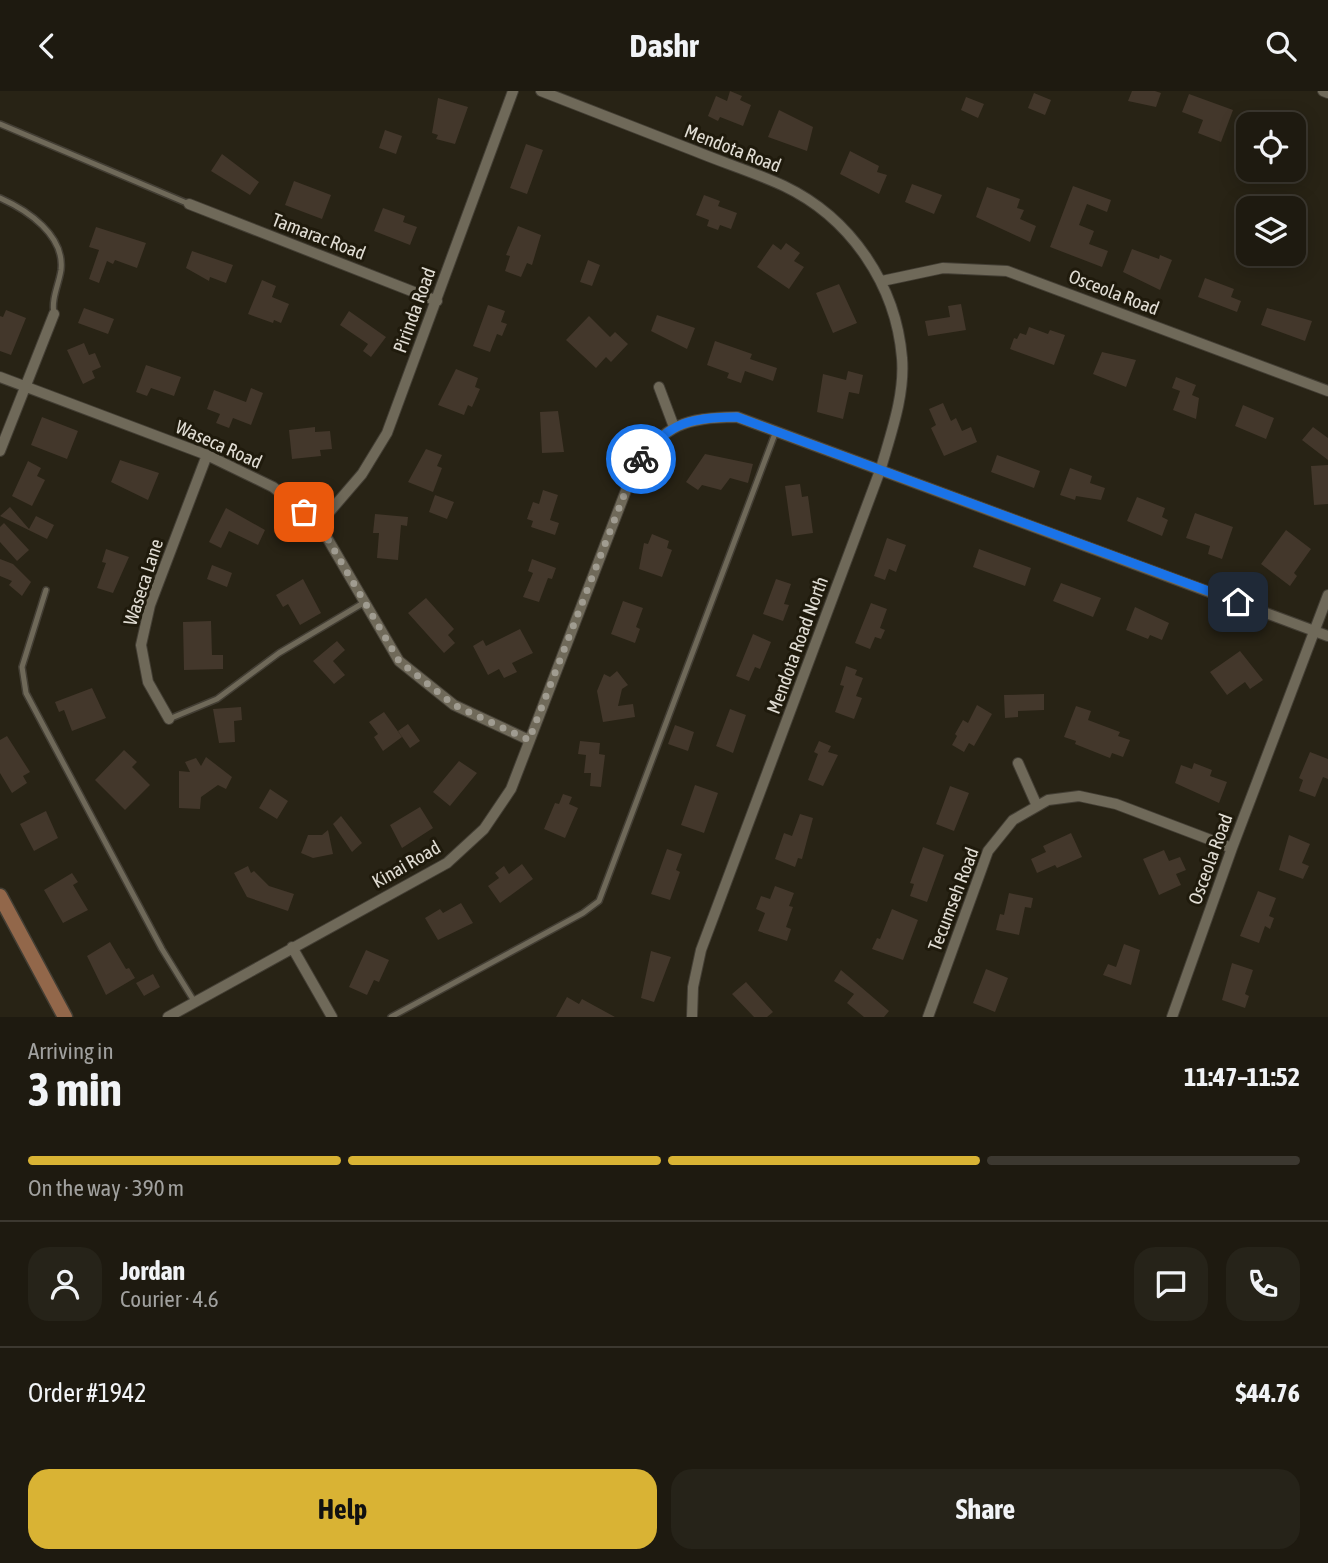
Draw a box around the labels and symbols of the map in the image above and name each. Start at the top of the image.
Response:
street label: Mendota Road [682,120,784,176]
street label: Tamarac Road [269,208,369,264]
street label: Pirinda Road [388,264,440,356]
street label: Osceola Road [1066,265,1162,319]
street label: Waseca Road [172,415,266,473]
courier [606,424,676,494]
pin [274,482,334,542]
street label: Waseca Lane [119,536,167,628]
pin [1208,572,1268,632]
street label: Mendota Road North [762,573,832,717]
street label: Osceola Road [1183,811,1237,907]
street label: Kinai Road [368,836,444,892]
street label: Tecumseh Road [923,844,983,954]

